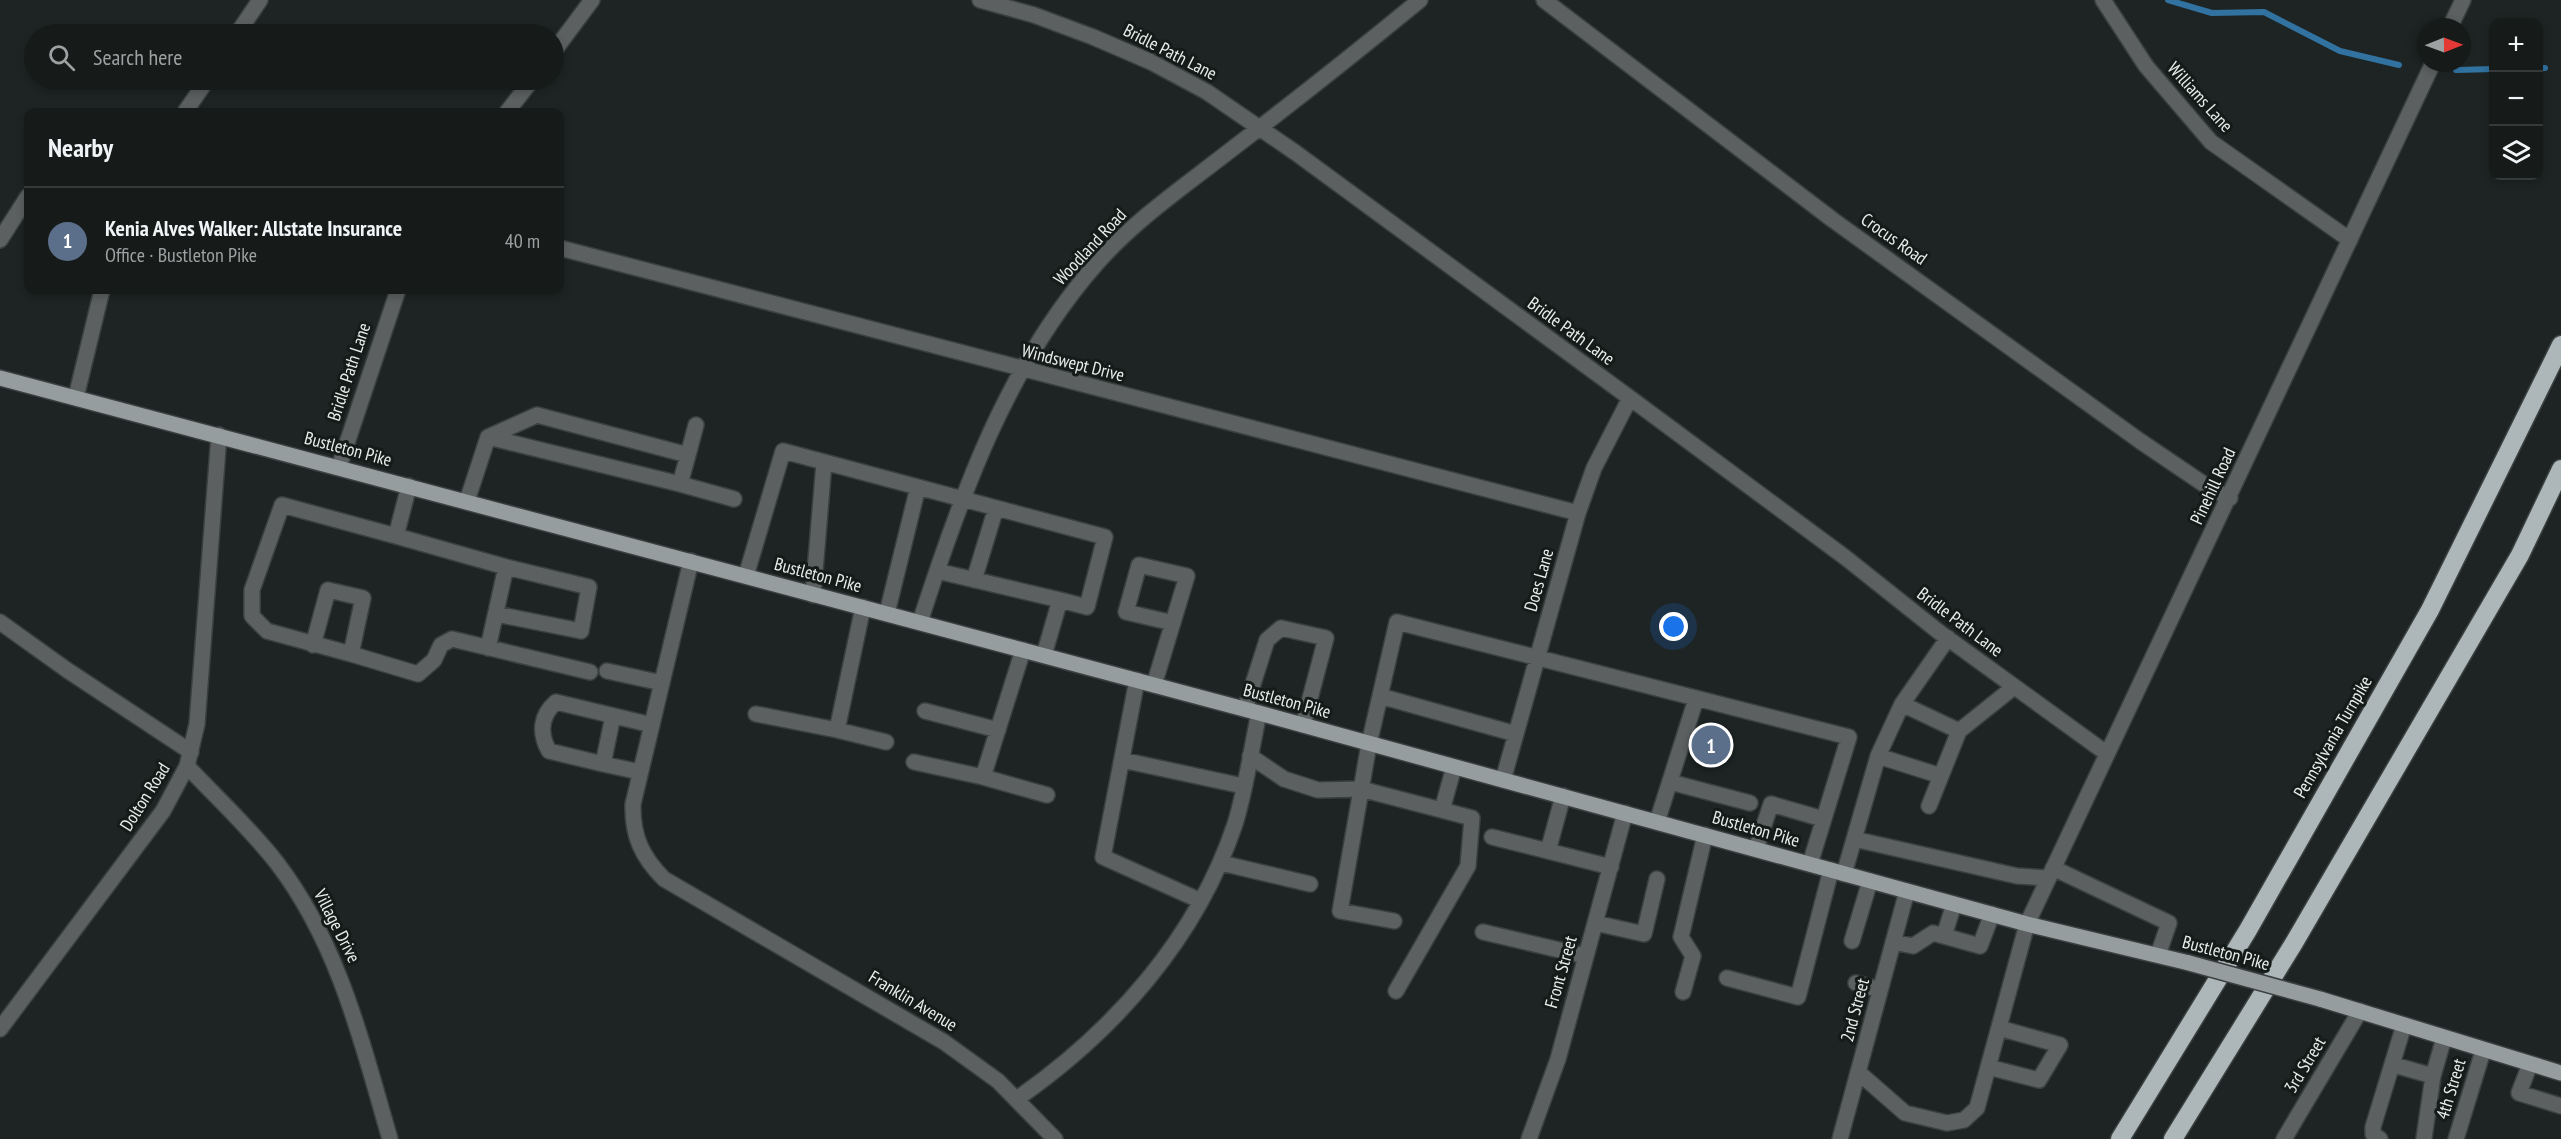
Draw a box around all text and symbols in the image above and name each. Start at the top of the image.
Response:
street label: Bridle Path Lane [1120,18,1221,85]
north arrow [2417,18,2471,72]
map controls [2489,18,2543,180]
button: + [2489,18,2543,72]
search box [24,24,564,90]
icon: search [45,41,78,74]
text: Search here [93,43,182,71]
street label: Williams Lane [2163,57,2238,137]
button: − [2489,72,2543,126]
button: layers [2489,126,2543,180]
text: Nearby [48,131,113,164]
street label: Woodland Road [1048,204,1131,290]
street label: Crocus Road [1857,208,1932,270]
text: Kenia Alves Walker: Allstate Insurance [105,214,402,242]
text: 1 [63,228,72,254]
text: 40 m [505,228,540,254]
text: Office · Bustleton Pike [105,242,257,268]
street label: Bridle Path Lane [1523,291,1619,370]
street label: Bridle Path Lane [322,320,375,424]
street label: Windswept Drive [1019,339,1127,386]
street label: Bustleton Pike [302,426,394,471]
street label: Pinehill Road [2185,444,2240,528]
street label: Does Lane [1519,546,1558,614]
street label: Bustleton Pike [772,552,864,597]
street label: Bridle Path Lane [1913,582,2008,661]
your location [1659,612,1688,641]
street label: Pennsylvania Turnpike [2288,671,2377,802]
street label: Bustleton Pike [1241,678,1333,723]
pin: 1 [1692,722,1730,768]
street label: Dolton Road [115,758,175,835]
street label: Bustleton Pike [1710,805,1802,852]
street label: Village Drive [309,884,366,966]
street label: Bustleton Pike [2180,930,2272,975]
street label: Front Street [1539,933,1582,1011]
street label: Franklin Avenue [865,965,962,1036]
street label: 2nd Street [1835,976,1874,1044]
street label: 3rd Street [2279,1032,2330,1097]
street label: 4th Street [2430,1056,2471,1122]

